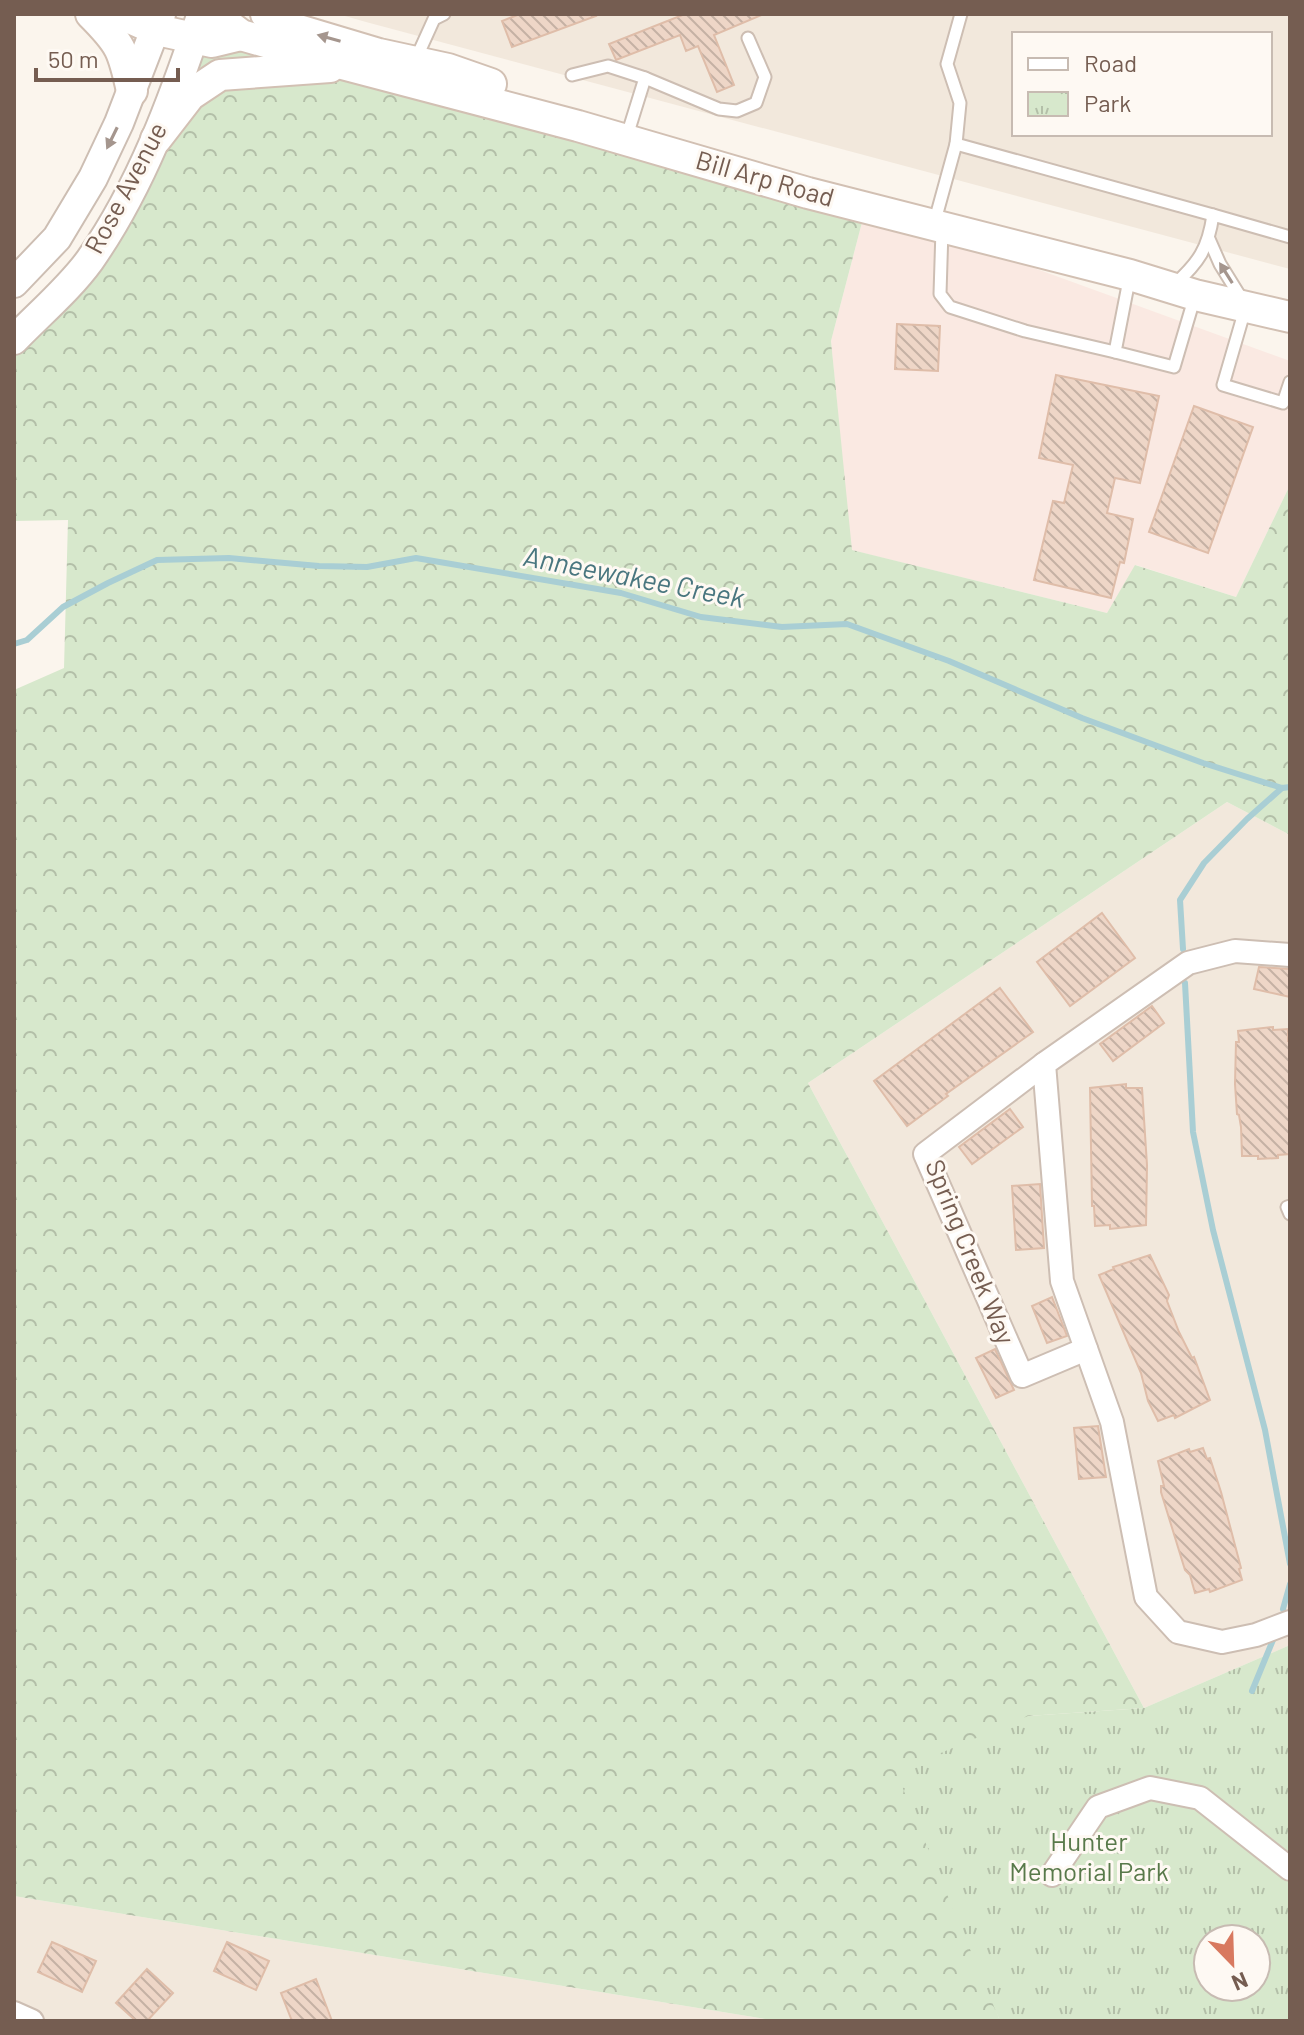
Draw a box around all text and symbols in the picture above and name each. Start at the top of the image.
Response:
one-way arrow [317,31,341,44]
scale bar [36,32,178,82]
legend [1012,32,1272,136]
text: 50 m [48,44,99,73]
text: Road [1084,48,1137,77]
text: Park [1084,88,1131,117]
street label: Rose Avenue [77,116,172,258]
one-way arrow [105,127,119,150]
street label: Bill Arp Road [693,143,838,212]
one-way arrow [1219,262,1233,284]
water label: Anneewakee Creek [521,538,748,614]
street label: Spring Creek Way [920,1155,1023,1348]
park label: Hunter Memorial Park [1009,1825,1169,1886]
north arrow [1192,1923,1272,2003]
text: N [1228,1968,1252,1997]

